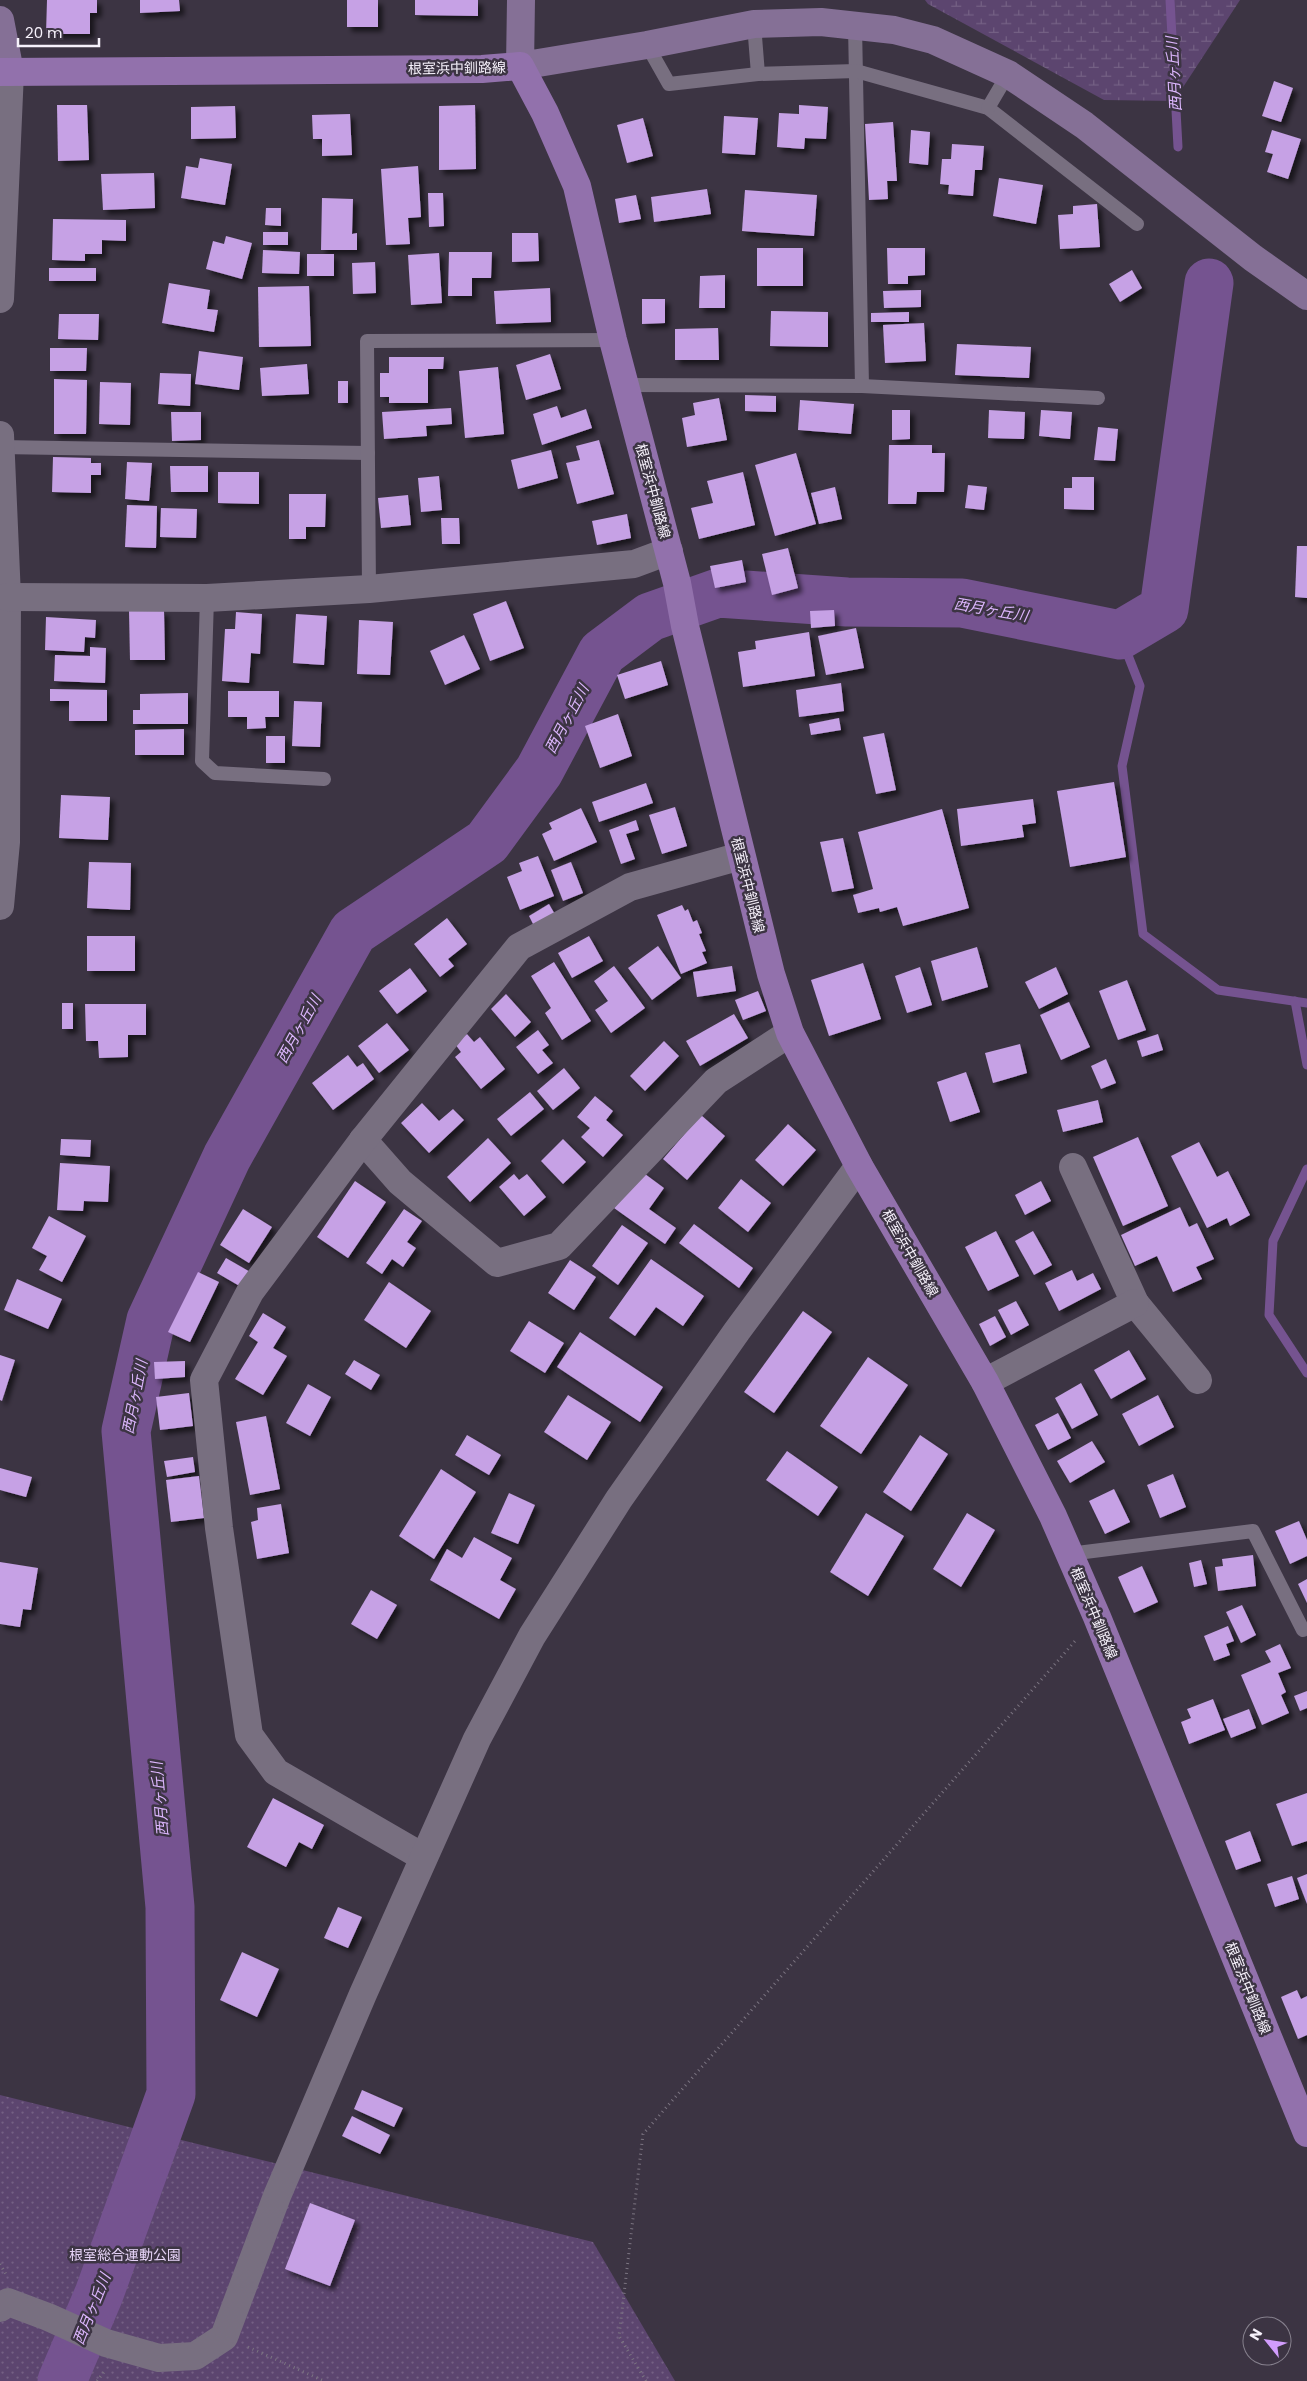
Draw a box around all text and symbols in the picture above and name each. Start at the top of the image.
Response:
scale bar [18,15,99,47]
text: 20 m [25,22,63,43]
water label: 西月ヶ丘川 [1161,34,1186,112]
street label: 根室浜中釧路線 [408,57,506,79]
street label: 根室浜中釧路線 [631,441,675,541]
water label: 西月ヶ丘川 [952,593,1032,627]
water label: 西月ヶ丘川 [540,679,594,757]
street label: 根室浜中釧路線 [726,835,770,935]
water label: 西月ヶ丘川 [271,989,327,1067]
street label: 根室浜中釧路線 [877,1206,943,1300]
water label: 西月ヶ丘川 [117,1356,152,1436]
street label: 根室浜中釧路線 [1066,1564,1122,1662]
water label: 西月ヶ丘川 [146,1759,173,1837]
street label: 根室浜中釧路線 [1220,1939,1276,2037]
park label: 根室総合運動公園 [69,2245,181,2265]
water label: 西月ヶ丘川 [68,2268,116,2348]
north arrow [1242,2316,1292,2366]
text: N [1244,2325,1267,2344]

